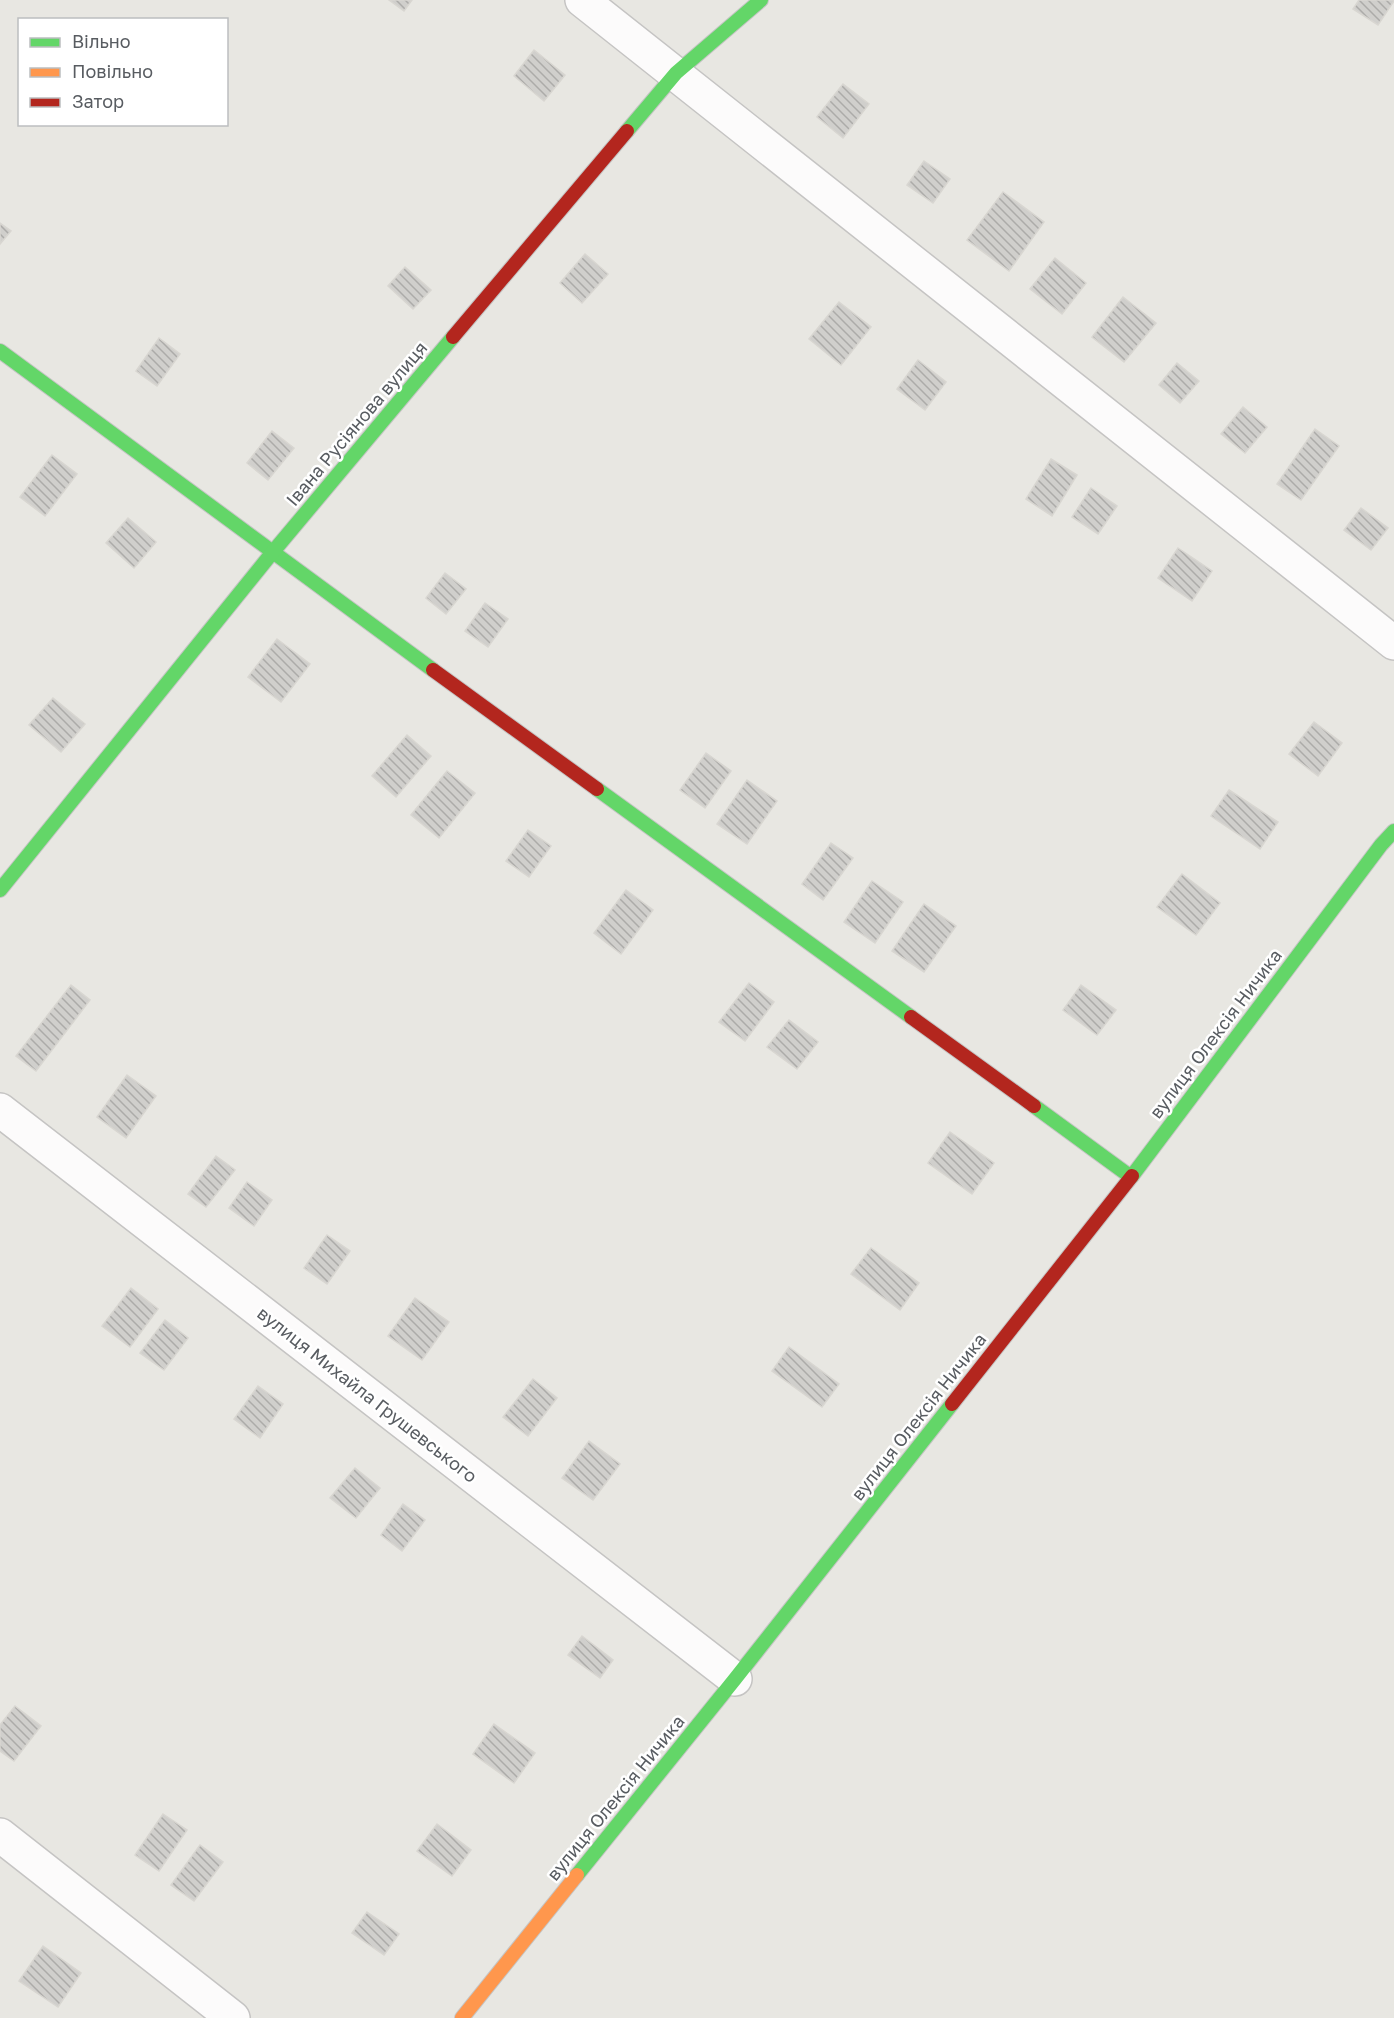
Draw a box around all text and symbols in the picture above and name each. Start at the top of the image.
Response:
legend [18,18,228,126]
text: Вільно [72,30,131,52]
text: Повільно [72,60,153,82]
text: Затор [72,90,124,112]
street label: Івана Русіянова вулиця [281,337,431,510]
street label: вулиця Олексія Ничика [1144,944,1286,1122]
street label: вулиця Михайла Грушевського [253,1302,482,1487]
street label: вулиця Олексія Ничика [846,1328,990,1504]
street label: вулиця Олексія Ничика [542,1710,689,1884]

